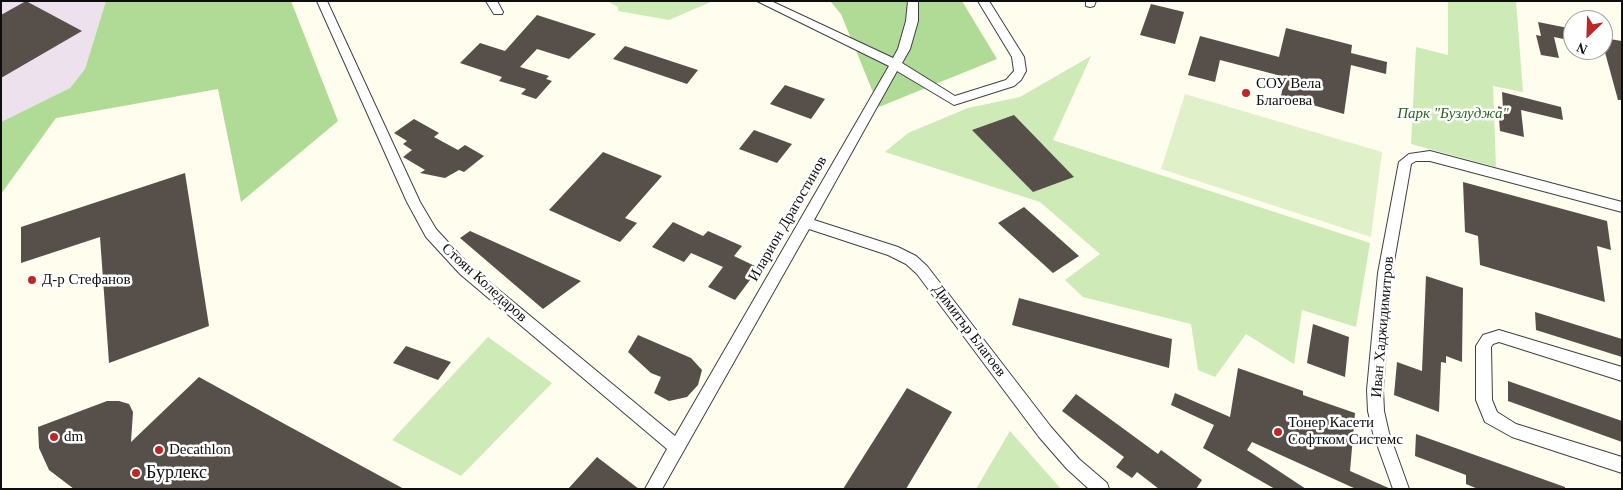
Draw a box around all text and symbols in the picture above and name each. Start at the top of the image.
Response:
north arrow [1563,10,1613,60]
text: N [1574,39,1590,57]
place label: СОУ Вела Благоева [1256,75,1321,110]
marker: СОУ Вела Благоева [1240,87,1252,99]
park label: Парк "Бузлуджа" [1397,105,1509,123]
street label: Иларион Драгостинов [745,153,831,285]
street label: Стоян Коледаров [438,240,530,326]
street label: Иван Хаджидимитров [1368,256,1398,398]
place label: Д-р Стефанов [42,271,131,289]
marker: Д-р Стефанов [26,274,38,286]
street label: Димитър Благоев [928,281,1010,381]
place label: Тонер Касети Софтком Системс [1288,414,1403,449]
marker: Тонер Касети Софтком Системс [1272,426,1284,438]
place label: dm [64,428,83,446]
marker: dm [48,431,60,443]
place label: Decathlon [169,441,231,459]
marker: Decathlon [153,444,165,456]
place label: Бурлекс [146,462,207,484]
marker: Бурлекс [130,467,142,479]

